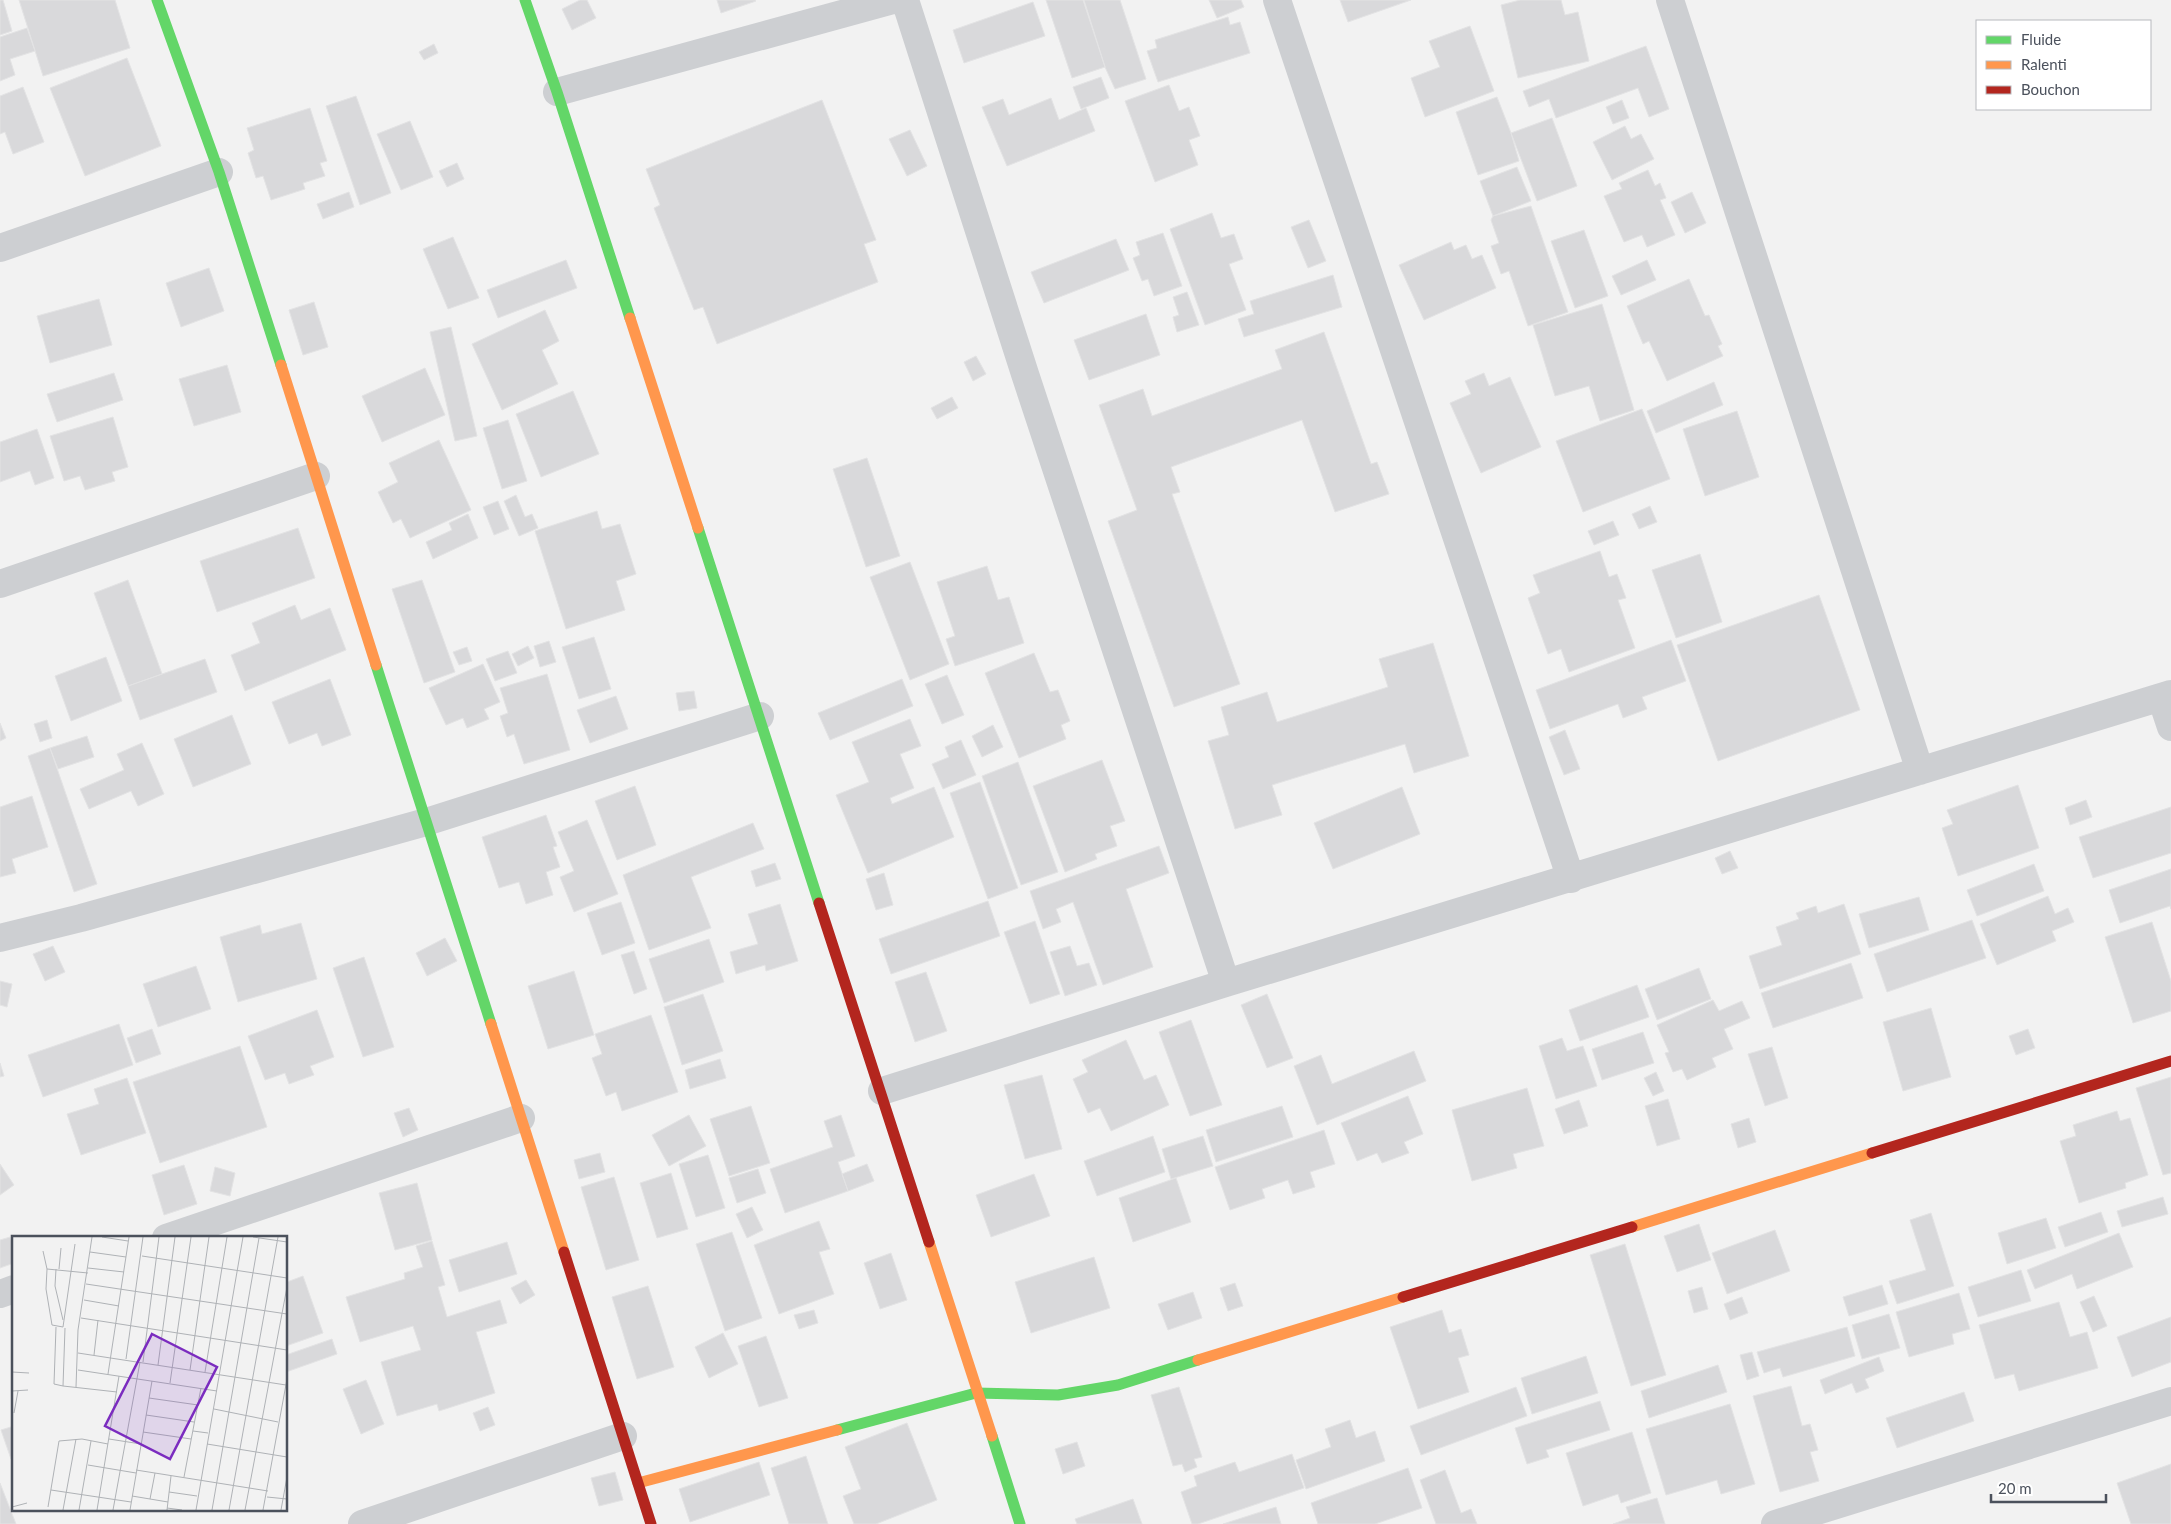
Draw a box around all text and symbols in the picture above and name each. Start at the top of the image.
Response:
legend [1976,20,2151,110]
text: Fluide [2021,30,2061,48]
text: Ralenti [2021,55,2067,73]
text: Bouchon [2021,80,2080,98]
inset map [12,1236,288,1512]
scale bar [1991,1472,2106,1504]
text: 20 m [1998,1479,2032,1497]

